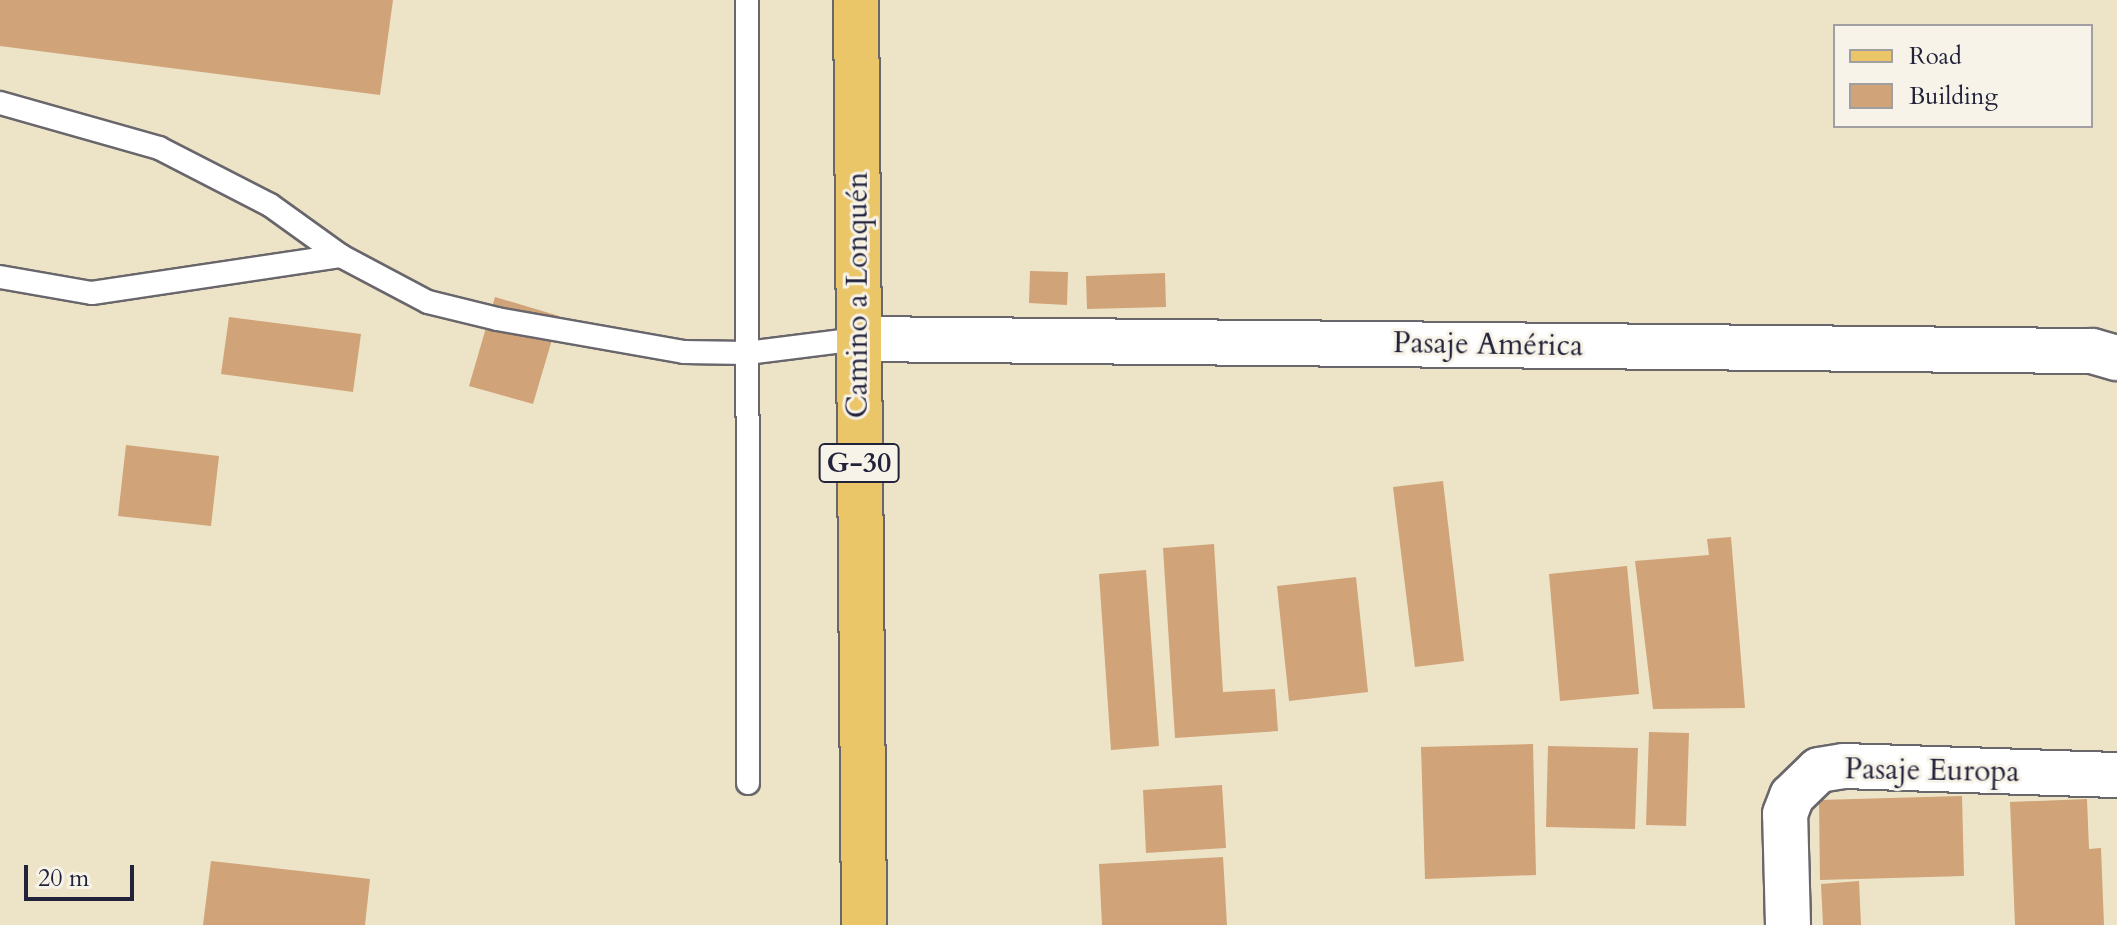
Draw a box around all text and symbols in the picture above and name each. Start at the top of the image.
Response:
legend [1833,24,2093,128]
text: Road [1909,40,1962,73]
text: Building [1909,80,1998,113]
street label: Camino a Lonquén [840,172,876,418]
street label: Pasaje América [1393,325,1583,365]
road number: G-30 [817,439,901,487]
street label: Pasaje Europa [1844,751,2020,791]
scale bar [28,849,138,899]
text: 20 m [38,862,89,895]

